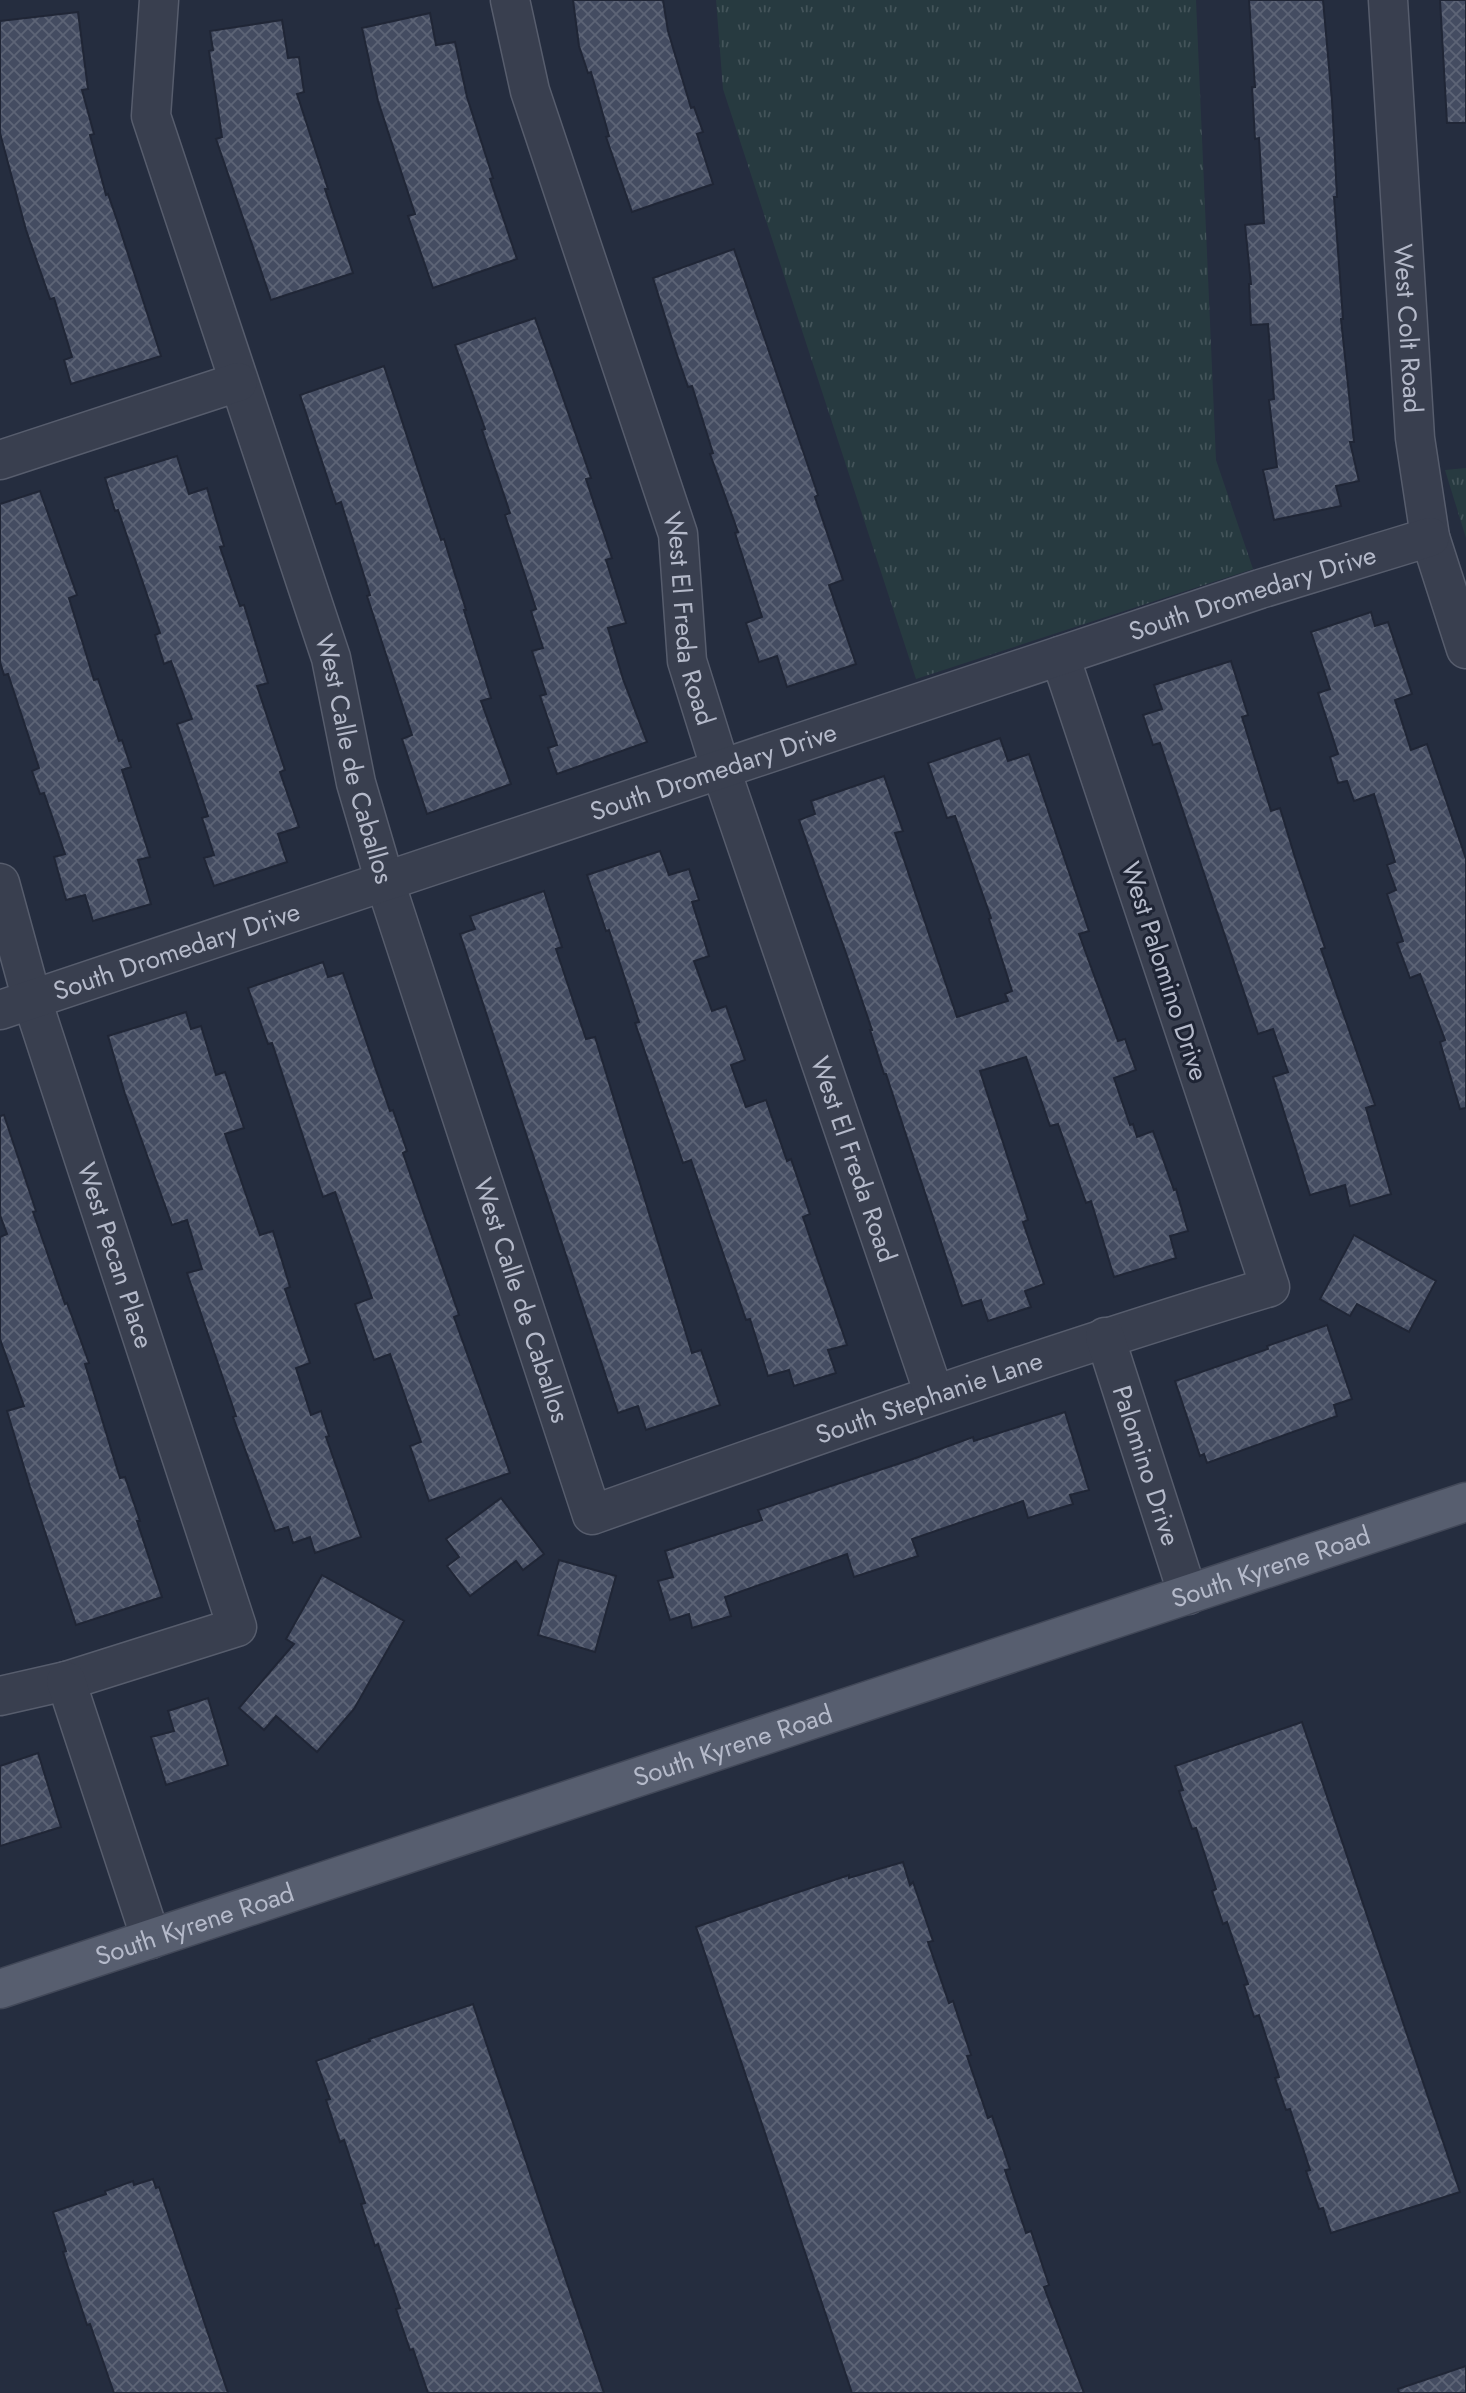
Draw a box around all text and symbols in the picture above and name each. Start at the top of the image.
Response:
street label: West Colt Road [1384,242,1432,414]
street label: West El Freda Road [653,507,725,730]
street label: South Dromedary Drive [1124,536,1381,651]
street label: West Calle de Caballos [305,629,403,888]
street label: South Dromedary Drive [585,713,842,831]
street label: West Palomino Drive [1112,857,1218,1085]
street label: South Dromedary Drive [48,892,305,1010]
street label: West El Freda Road [801,1051,907,1267]
street label: West Pecan Place [67,1158,164,1353]
street label: West Calle de Caballos [464,1173,580,1428]
street label: South Stephanie Lane [810,1341,1048,1454]
street label: Palomino Drive [1103,1380,1190,1551]
street label: South Kyrene Road [1166,1516,1375,1618]
street label: South Kyrene Road [628,1695,837,1796]
street label: South Kyrene Road [90,1874,299,1975]

